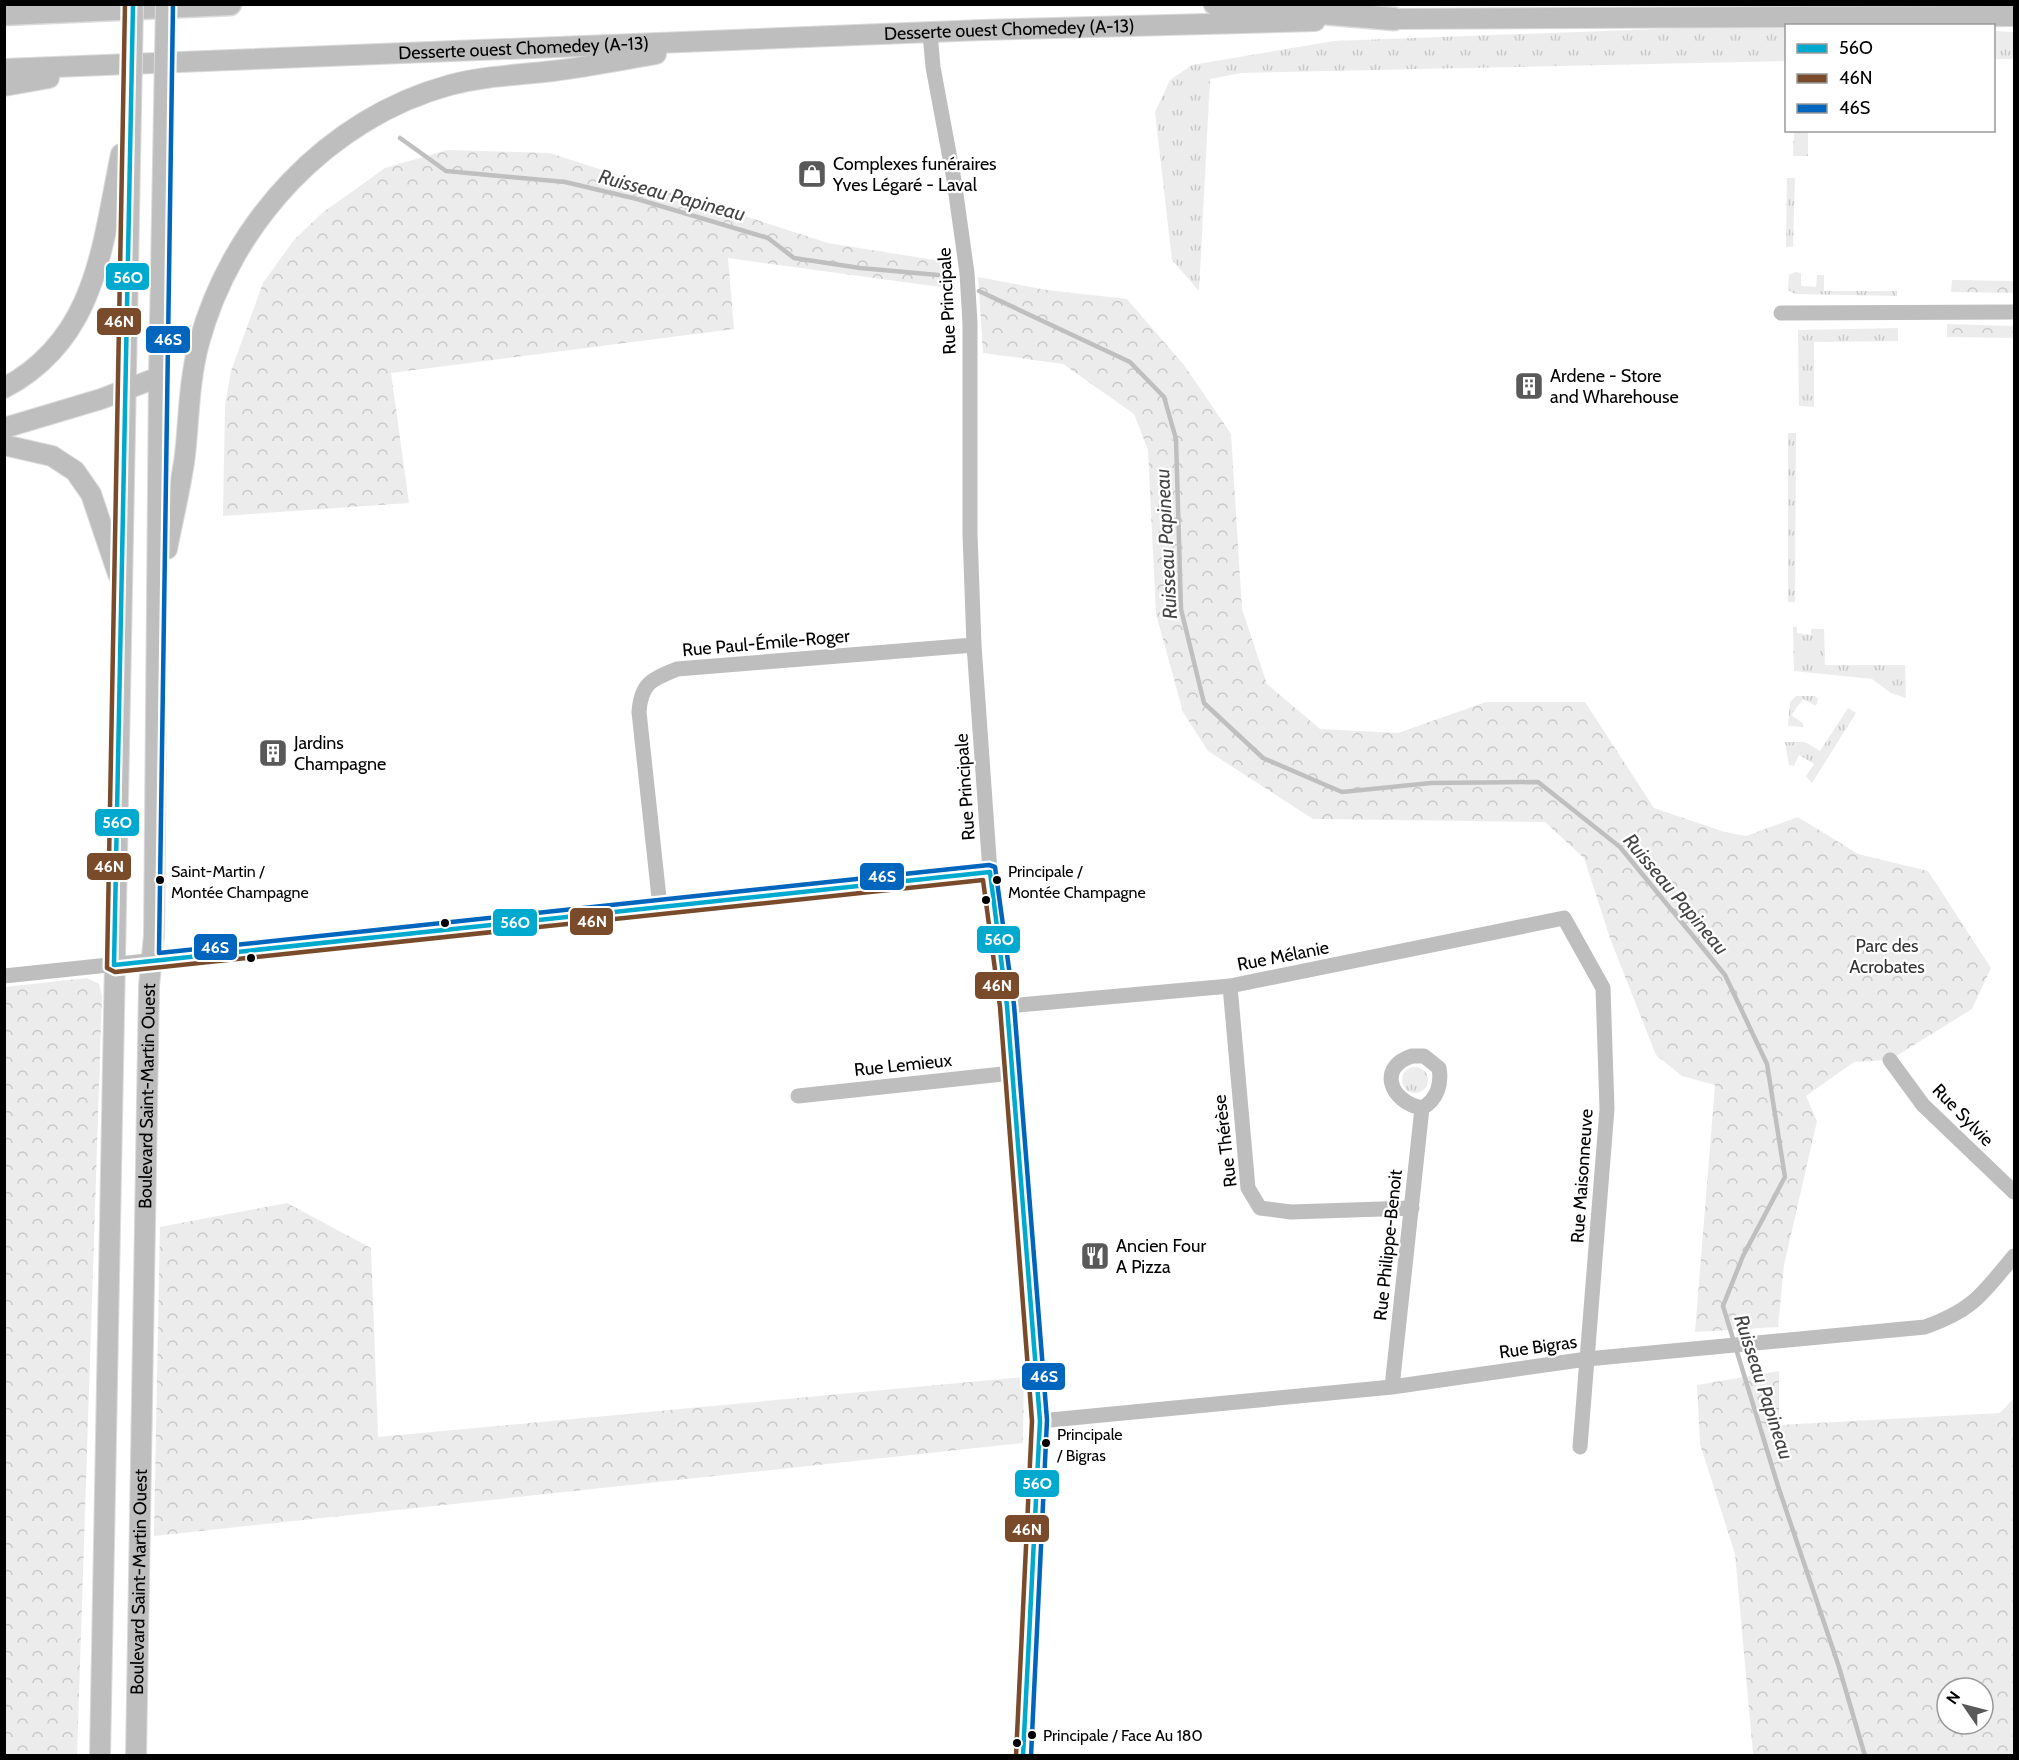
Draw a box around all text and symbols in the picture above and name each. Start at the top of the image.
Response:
street label: Desserte ouest Chomedey (A-13) [884,15,1135,45]
legend [1785,24,1995,132]
street label: Desserte ouest Chomedey (A-13) [398,32,649,64]
text: 56O [1839,37,1873,59]
text: 46N [1839,67,1872,89]
text: 46S [1839,97,1870,119]
place label: Complexes funéraires Yves Légaré - Laval [832,153,997,196]
shop icon: Complexes funéraires Yves Légaré - Laval [796,158,828,190]
water label: Ruisseau Papineau [596,164,748,226]
street label: Rue Principale [933,247,961,355]
line badge: 56O [105,262,150,291]
text: 56O [113,268,143,287]
line badge: 46N [96,307,142,336]
text: 46N [104,312,134,331]
line badge: 46S [145,325,191,354]
text: 46S [154,330,182,349]
place label: Ardene - Store and Wharehouse [1550,365,1679,408]
building icon: Ardene - Store and Wharehouse [1513,370,1545,402]
water label: Ruisseau Papineau [1150,468,1182,620]
street label: Rue Paul-Émile-Roger [681,625,851,661]
place label: Jardins Champagne [293,732,386,775]
street label: Rue Principale [950,733,980,841]
building icon: Jardins Champagne [257,737,289,769]
line badge: 56O [94,808,140,837]
text: 56O [102,813,132,832]
water label: Ruisseau Papineau [1618,829,1734,960]
line badge: 46N [86,852,132,881]
text: 46N [94,857,124,876]
place label: Saint-Martin / Montée Champagne [171,862,309,902]
line badge: 46S [859,862,905,891]
place label: Principale / Montée Champagne [1008,862,1146,902]
text: 46S [868,867,896,886]
marker: Saint-Martin / Montée Champagne [154,874,166,886]
marker: Principale / Montée Champagne [991,874,1003,886]
unlabelled marker [980,894,992,906]
line badge: 46N [569,907,614,936]
line badge: 56O [492,908,538,937]
text: 46N [577,912,607,931]
text: 56O [500,913,530,932]
unlabelled marker [439,917,451,929]
line badge: 56O [976,925,1021,954]
text: 56O [984,930,1014,949]
line badge: 46S [193,933,238,961]
park label: Parc des Acrobates [1849,935,1925,978]
street label: Rue Mélanie [1235,936,1331,976]
text: 46S [201,938,229,957]
unlabelled marker [245,952,257,964]
line badge: 46N [974,971,1020,1000]
text: 46N [982,976,1012,995]
street label: Boulevard Saint-Martin Ouest [134,983,160,1209]
street label: Rue Lemieux [853,1049,953,1081]
street label: Rue Sylvie [1928,1079,1998,1151]
street label: Rue Thérèse [1208,1093,1242,1189]
street label: Rue Maisonneuve [1566,1108,1598,1244]
street label: Rue Philippe-Benoit [1369,1168,1407,1322]
place label: Ancien Four A Pizza [1116,1235,1206,1278]
restaurant icon: Ancien Four A Pizza [1079,1240,1111,1272]
water label: Ruisseau Papineau [1729,1312,1799,1462]
street label: Rue Bigras [1498,1331,1578,1363]
line badge: 46S [1021,1362,1066,1391]
text: 46S [1030,1367,1058,1386]
place label: Principale / Bigras [1056,1425,1123,1465]
marker: Principale / Bigras [1040,1437,1052,1449]
street label: Boulevard Saint-Martin Ouest [126,1469,152,1695]
line badge: 56O [1014,1469,1060,1498]
text: 56O [1022,1474,1052,1493]
line badge: 46N [1004,1514,1050,1543]
text: 46N [1012,1520,1042,1539]
north arrow [1935,1676,1995,1736]
text: N [1942,1688,1964,1708]
place label: Principale / Face Au 180 [1043,1726,1203,1745]
marker: Principale / Face Au 180 [1026,1729,1038,1741]
unlabelled marker [1011,1737,1023,1749]

